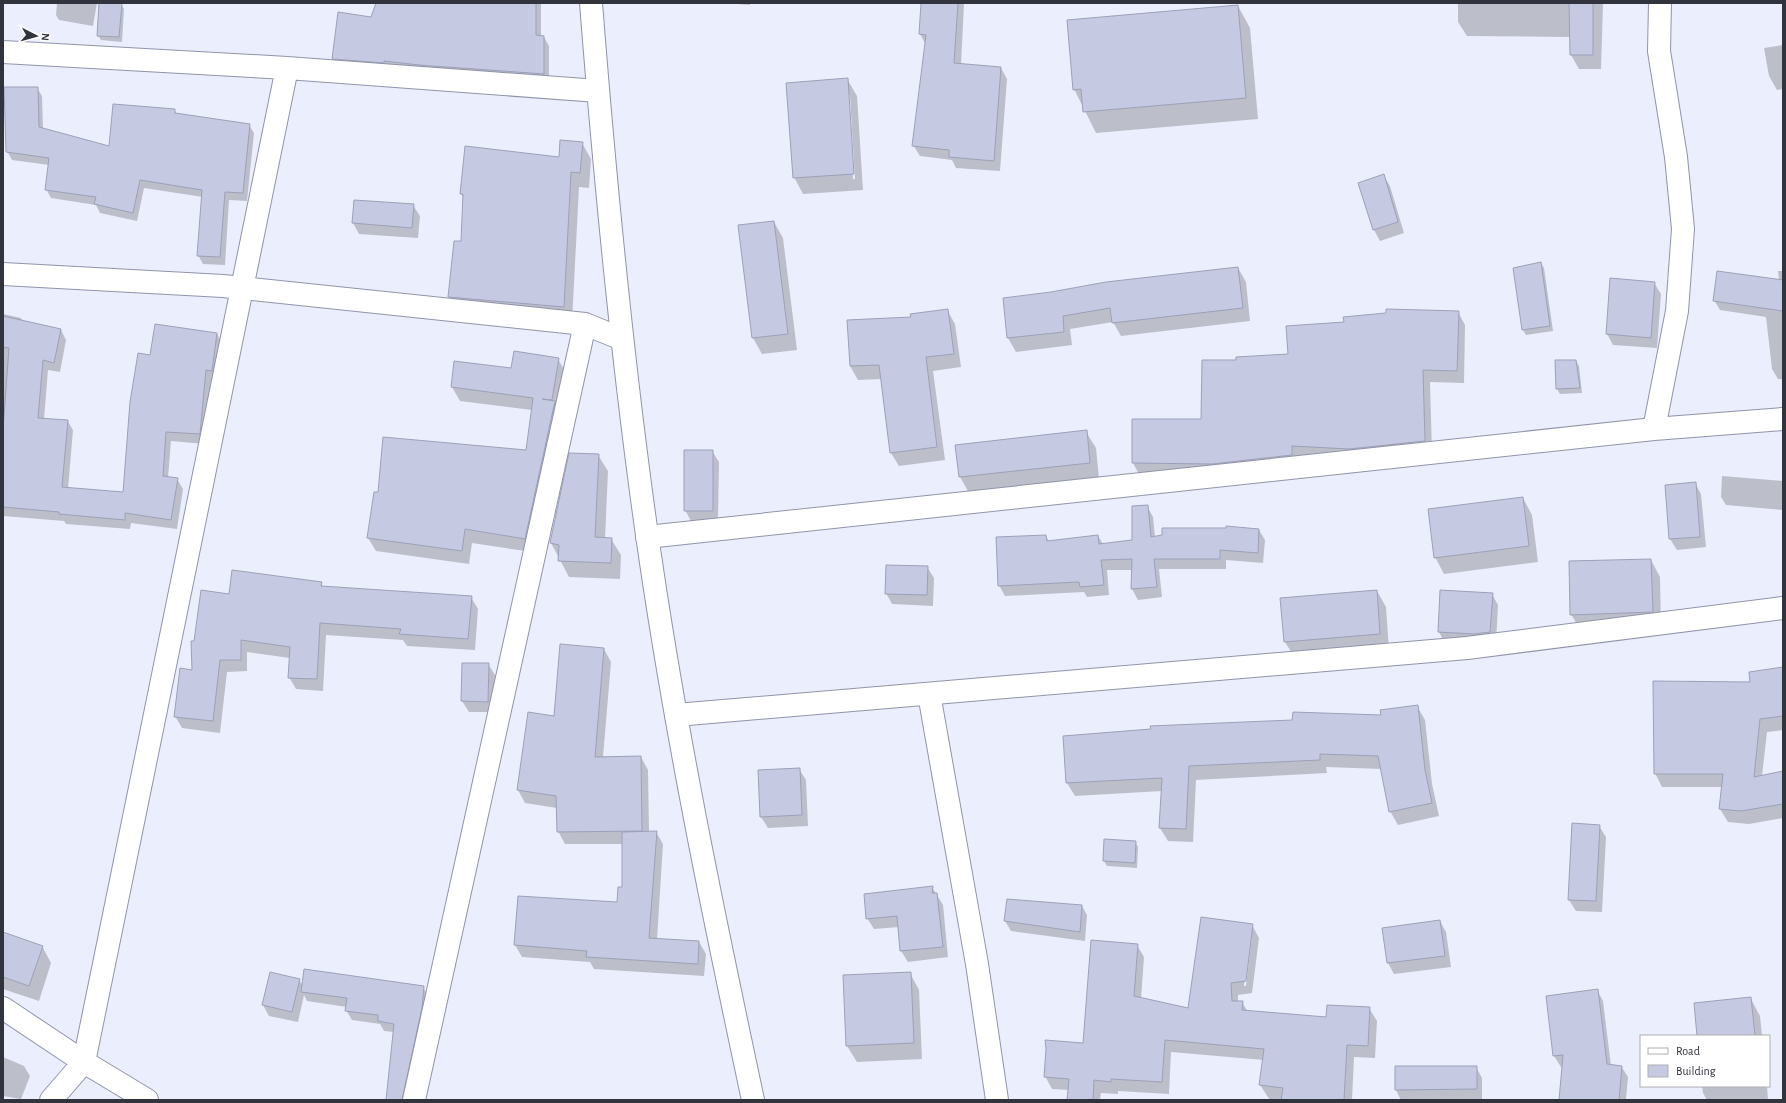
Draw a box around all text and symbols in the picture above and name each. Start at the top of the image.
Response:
north arrow [16,16,56,56]
text: N [40,33,51,41]
legend [1640,1035,1770,1087]
text: Road [1676,1045,1700,1057]
text: Building [1676,1065,1716,1077]

